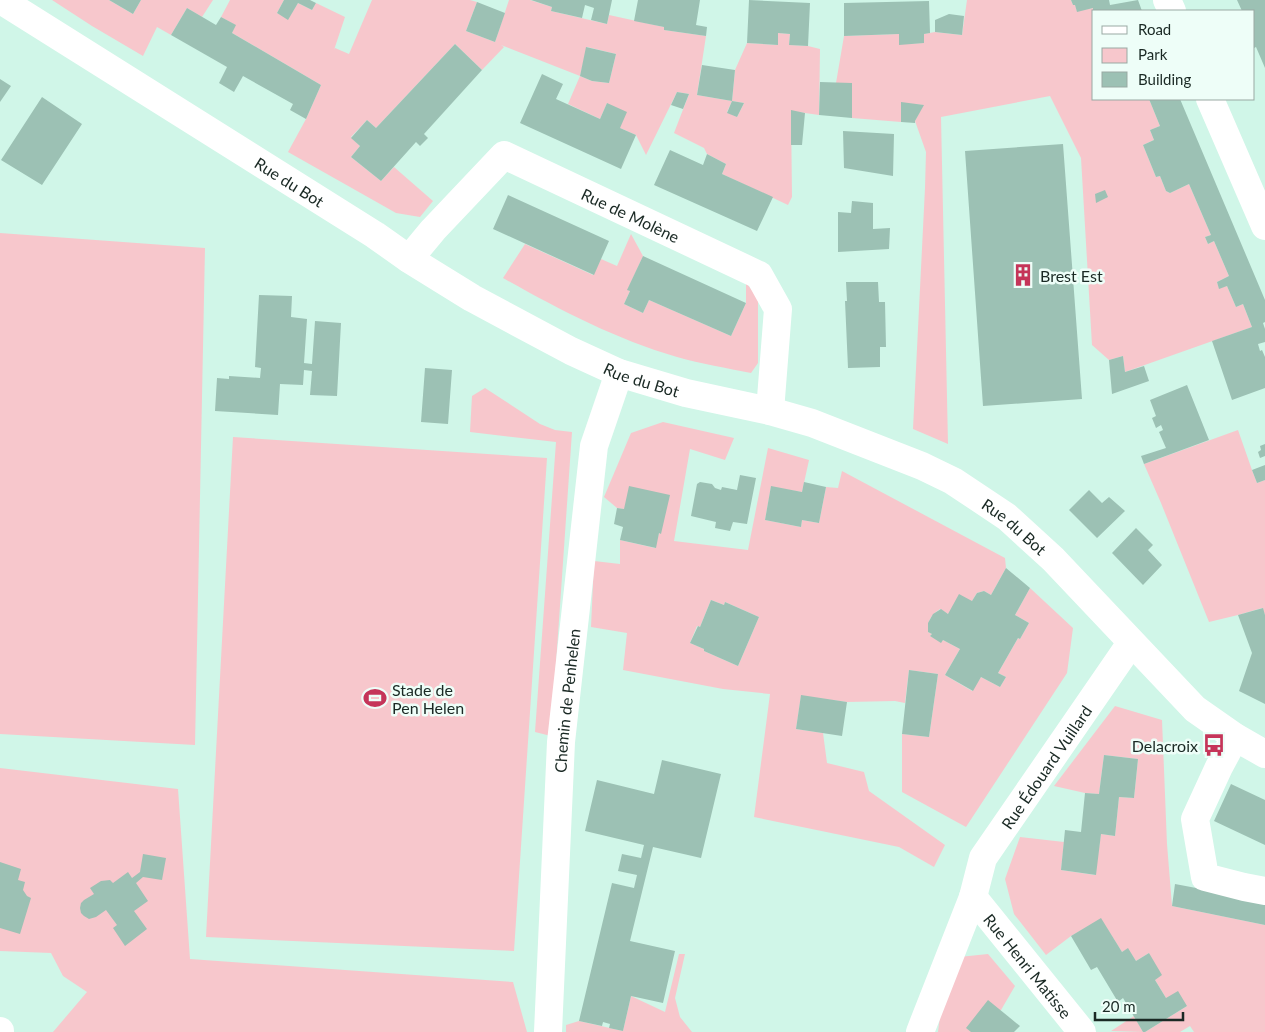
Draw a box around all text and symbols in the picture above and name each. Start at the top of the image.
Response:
legend [1092,10,1255,100]
text: Road [1138,20,1171,38]
text: Park [1138,45,1168,63]
text: Building [1138,70,1191,88]
street label: Rue du Bot [252,153,328,210]
street label: Rue de Molène [579,183,683,246]
building icon: Brest Est [1010,262,1036,288]
place label: Brest Est [1040,266,1103,285]
street label: Rue du Bot [601,358,682,400]
street label: Rue du Bot [979,494,1051,558]
street label: Chemin de Penhelen [550,628,583,773]
place label: Stade de Pen Helen [392,680,464,717]
sports icon: Stade de Pen Helen [362,685,388,711]
street label: Rue Édouard Vuillard [997,701,1095,832]
bus stop icon: Delacroix [1201,732,1227,758]
place label: Delacroix [1132,736,1198,755]
street label: Rue Henri Matisse [980,909,1076,1022]
scale bar [1095,990,1182,1022]
text: 20 m [1102,997,1136,1015]

